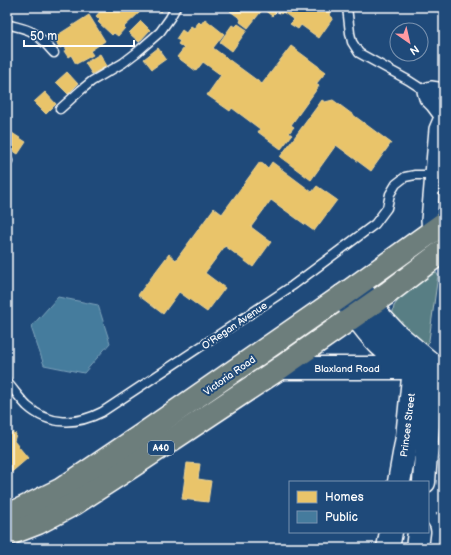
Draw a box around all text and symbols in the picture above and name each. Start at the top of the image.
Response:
scale bar [24,22,134,48]
north arrow [389,22,429,62]
text: 50 m [30,29,57,44]
text: N [407,42,421,58]
street label: O'Regan Avenue [200,299,270,352]
street label: Victoria Road [201,353,258,398]
street label: Blaxland Road [314,363,380,375]
street label: Princes Street [398,393,418,458]
road number: A40 [148,441,174,455]
legend [289,481,429,533]
text: Homes [325,490,364,505]
text: Public [325,510,358,525]

